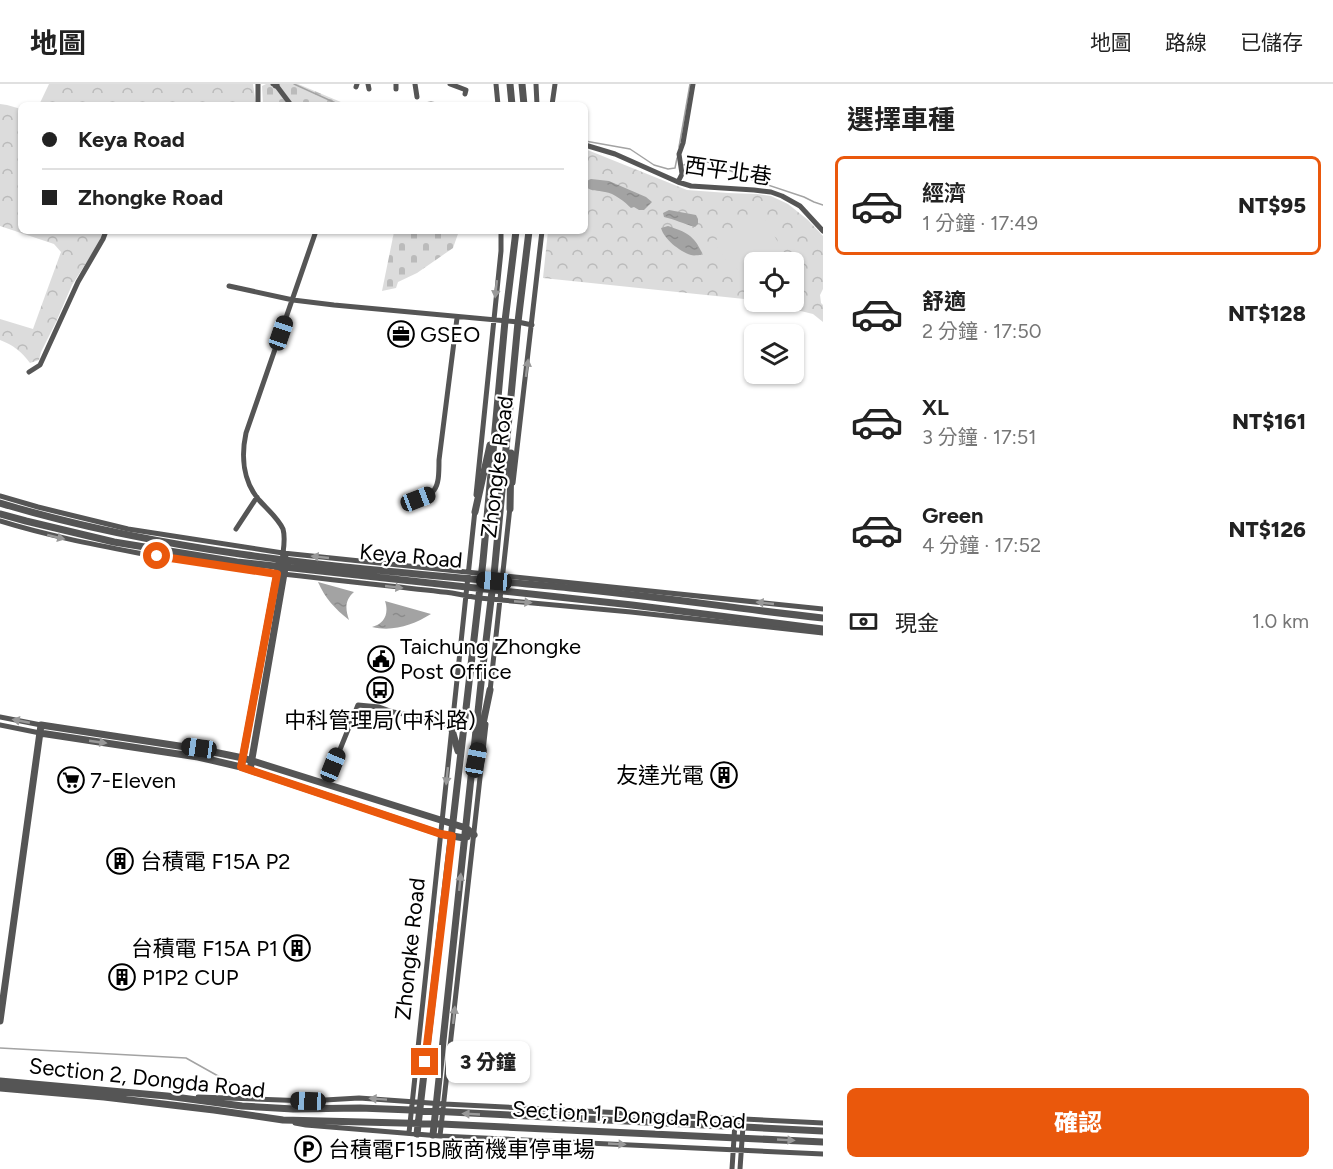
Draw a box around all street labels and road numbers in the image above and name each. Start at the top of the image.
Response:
street label: 西平北巷 [683,152,773,190]
street label: Zhongke Road [475,394,519,540]
street label: Keya Road [358,538,464,574]
street label: Zhongke Road [389,877,431,1021]
street label: Section 2, Dongda Road [28,1052,266,1104]
street label: Section 1, Dongda Road [511,1095,747,1135]

